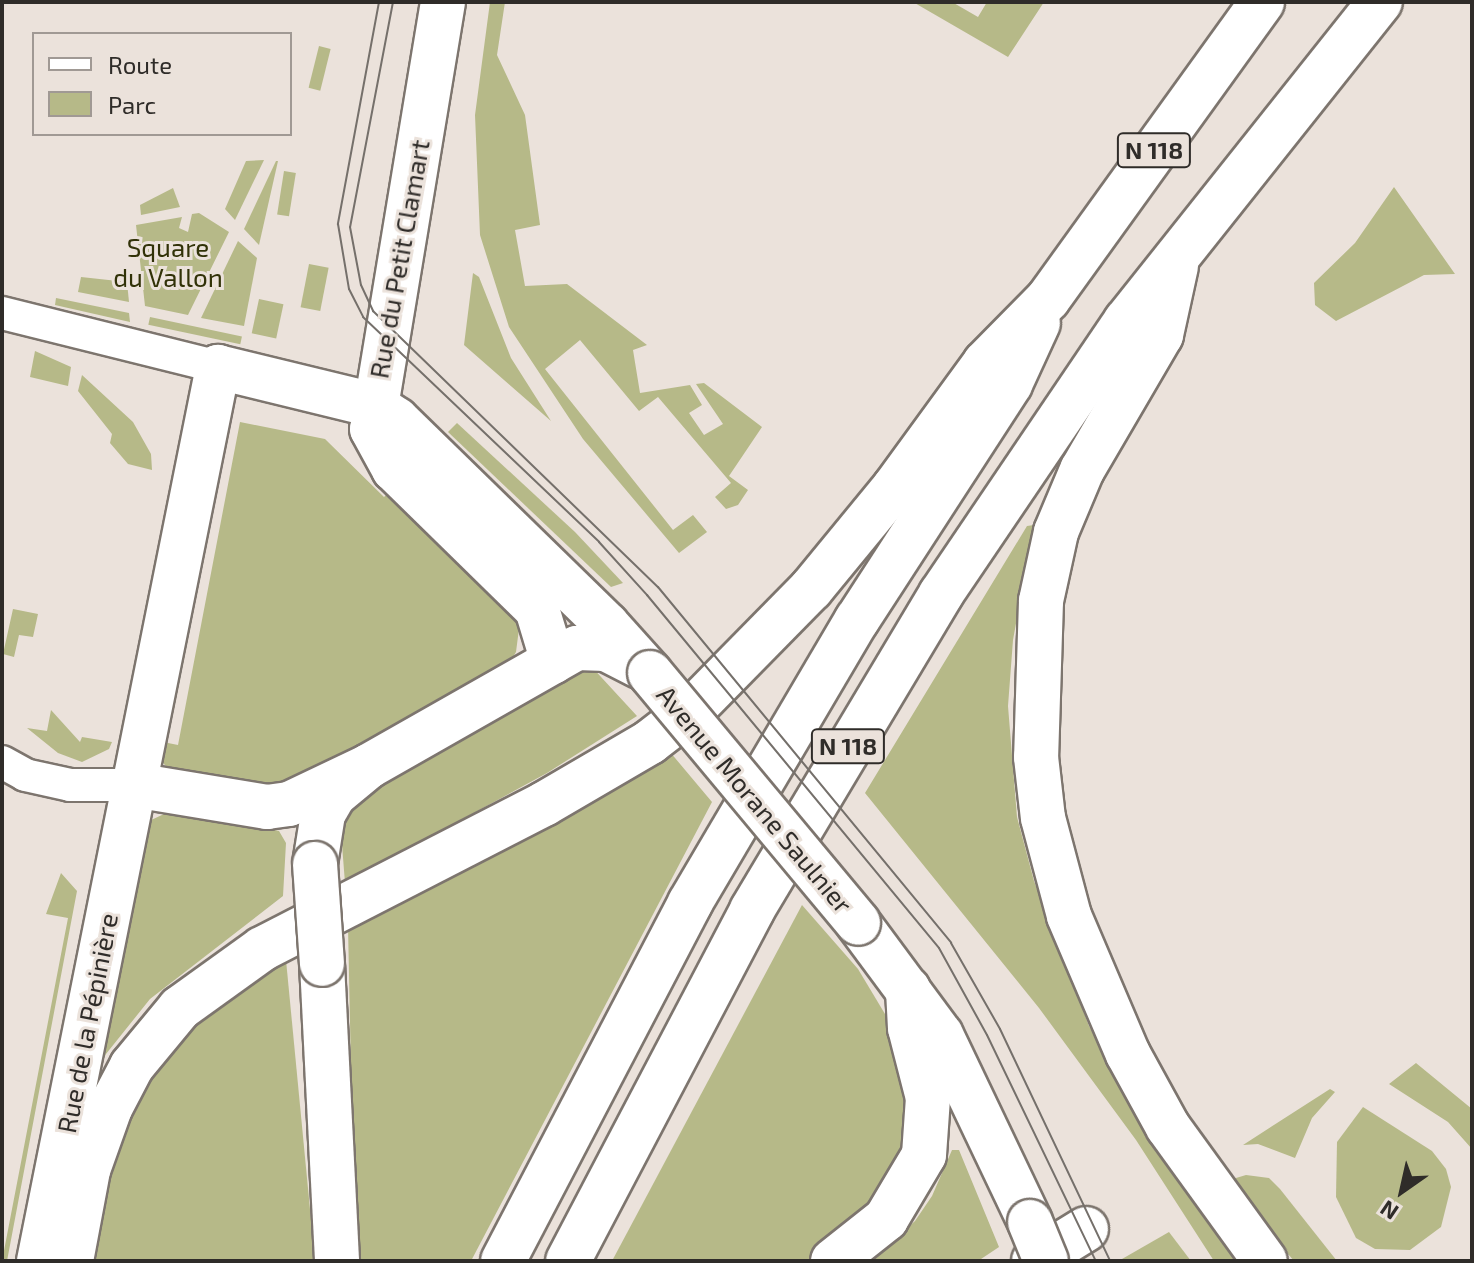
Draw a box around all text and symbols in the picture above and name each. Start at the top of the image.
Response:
legend [32,32,292,136]
text: Route [108,50,172,79]
text: Parc [108,90,156,119]
road number: N 118 [1116,130,1192,170]
street label: Rue du Petit Clamart [363,137,435,381]
park label: Square du Vallon [113,231,223,292]
street label: Avenue Morane Saulnier [651,679,859,919]
road number: N 118 [810,726,886,766]
street label: Rue de la Pépinière [50,910,124,1136]
north arrow [1362,1151,1442,1231]
text: N [1375,1196,1402,1226]

